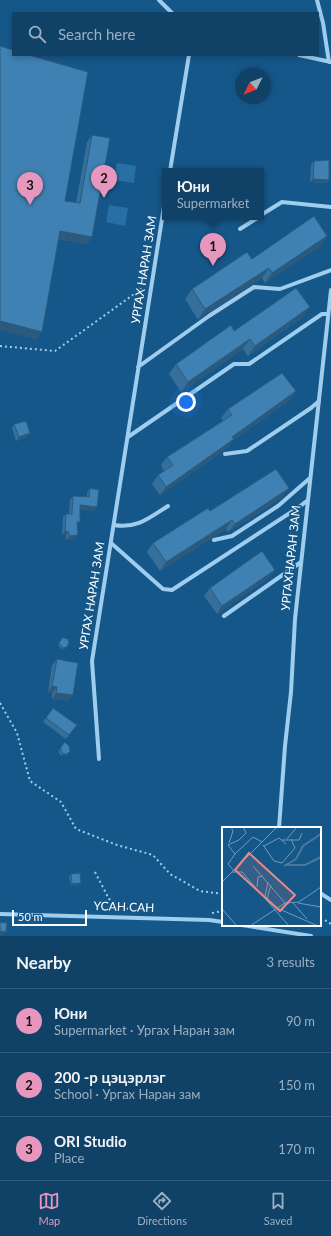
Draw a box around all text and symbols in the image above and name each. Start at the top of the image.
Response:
search box [12,12,319,56]
icon: search [26,23,48,45]
text: Search here [58,25,135,43]
north arrow [235,68,271,104]
pin: 2 [91,165,117,198]
popup [162,168,264,220]
pin: 3 [17,172,43,205]
text: Юни [177,177,210,195]
text: Supermarket [177,195,249,211]
street label: УРГАХ НАРАН ЗАМ [128,215,159,325]
pin: 1 [200,233,226,266]
your location [176,392,196,412]
street label: УРГАХНАРАН ЗАМ [277,504,304,612]
street label: УРГАХ НАРАН ЗАМ [76,541,107,651]
inset map [222,827,321,926]
street label: ҮСАН САН [93,898,155,915]
scale bar [12,908,87,927]
text: 50 m [18,910,43,923]
text: Nearby [16,952,71,973]
text: 3 results [267,954,315,970]
text: Юни [54,1004,87,1022]
text: 1 [25,1013,33,1029]
text: 90 m [286,1013,315,1029]
text: Supermarket · Ургах Наран зам [54,1022,235,1038]
text: 200 -р цэцэрлэг [54,1068,166,1086]
text: 2 [25,1077,33,1093]
text: 150 m [278,1077,315,1093]
text: School · Ургах Наран зам [54,1086,200,1102]
text: ORI Studio [54,1132,127,1150]
text: 3 [25,1141,33,1157]
text: 170 m [278,1141,315,1157]
text: Place [54,1150,84,1166]
tab: Map [38,1190,60,1227]
tab: Directions [137,1190,187,1227]
tab: Saved [264,1190,293,1227]

